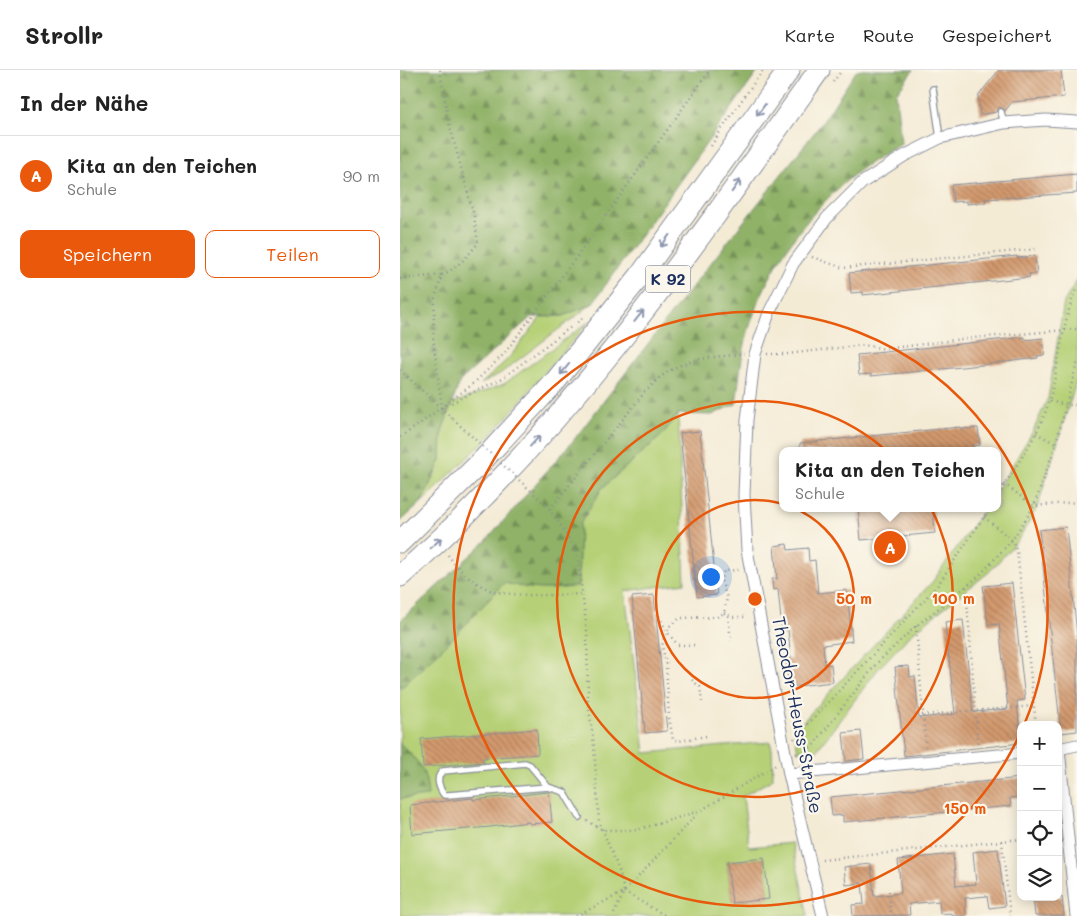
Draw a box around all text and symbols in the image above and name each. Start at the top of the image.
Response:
text: Strollr [25,19,103,50]
text: Karte [785,23,835,47]
text: Route [863,23,914,47]
text: Gespeichert [942,23,1052,47]
text: In der Nähe [20,89,148,116]
one-way arrow [756,103,766,117]
text: Kita an den Teichen [67,153,257,178]
text: A [30,165,42,186]
text: 90 m [343,165,380,186]
text: Schule [67,178,117,199]
one-way arrow [731,180,741,194]
button: Speichern [20,230,195,278]
button: Teilen [205,230,380,278]
one-way arrow [660,234,671,247]
road number: K 92 [646,265,690,292]
one-way arrow [633,310,644,323]
one-way arrow [560,362,571,375]
one-way arrow [529,435,541,448]
popup [779,447,1001,512]
text: Kita an den Teichen [795,457,985,482]
text: Schule [795,482,845,503]
pin: A [874,528,906,566]
one-way arrow [429,537,442,549]
your location [698,564,724,590]
text: 50 m [836,588,872,608]
text: 100 m [931,588,975,608]
centre of rings [746,590,764,608]
street label: Theodor-Heuss-Straße [767,614,829,815]
map controls [1017,721,1062,901]
button: + [1017,721,1062,766]
button: − [1017,766,1062,811]
text: 150 m [944,798,986,818]
button: locate [1017,811,1062,856]
button: layers [1017,856,1062,901]

